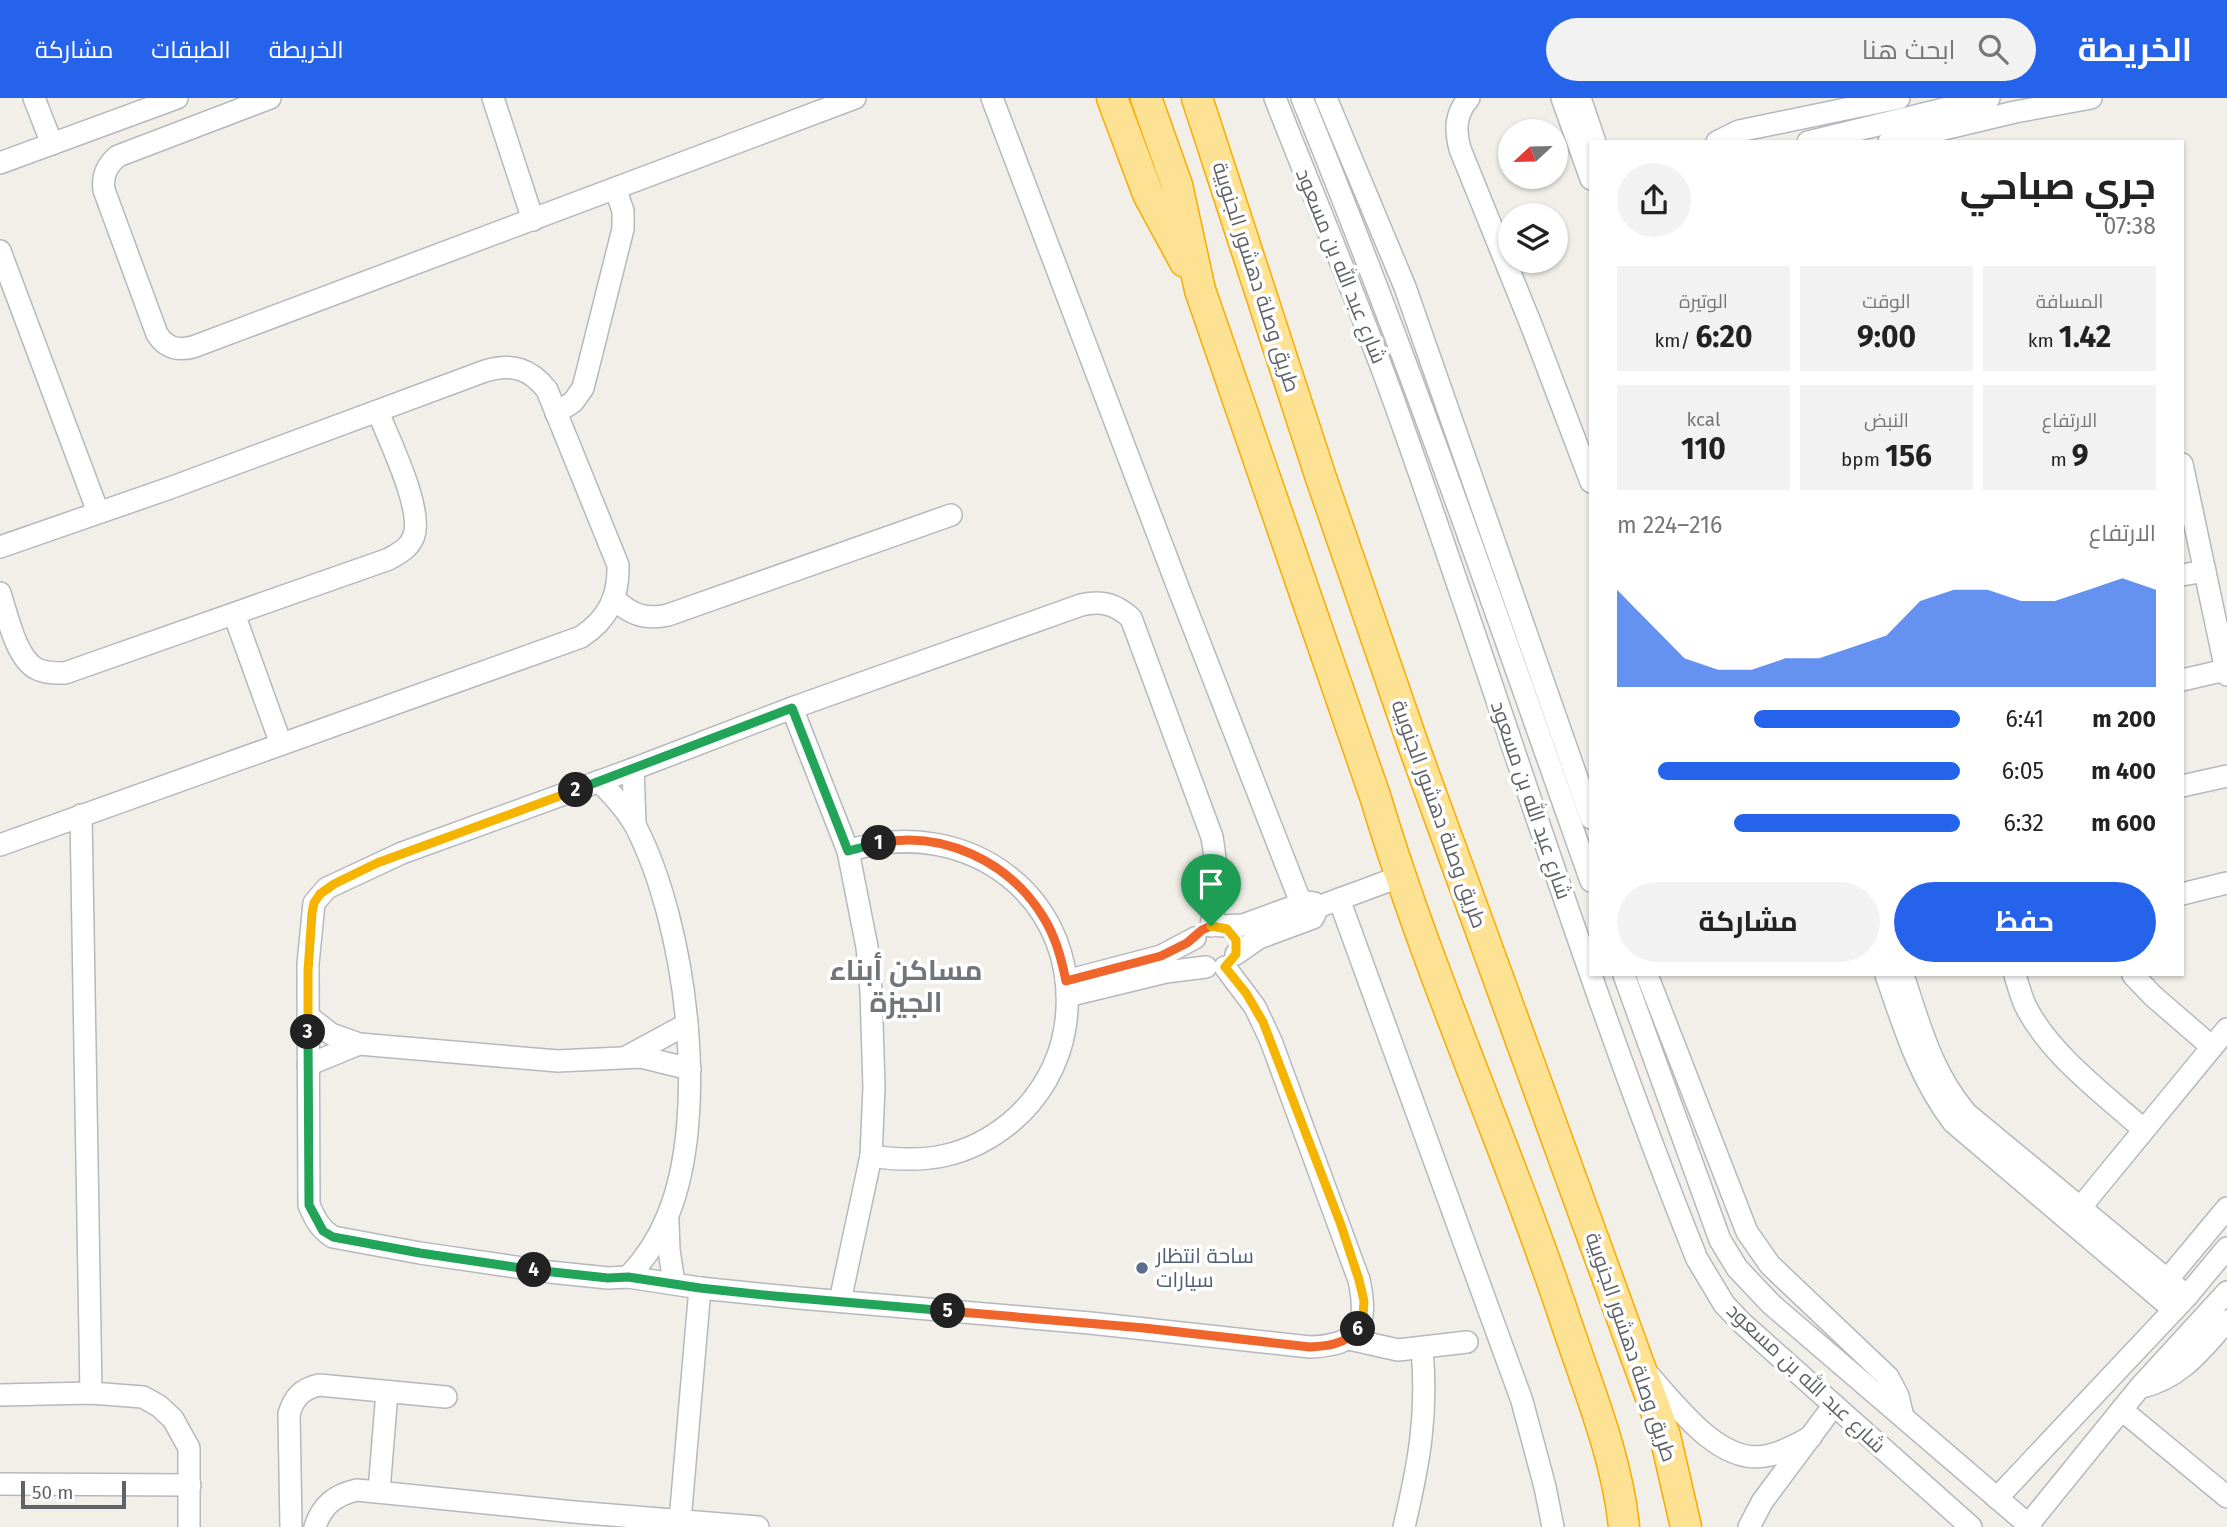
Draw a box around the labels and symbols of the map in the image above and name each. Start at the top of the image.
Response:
north arrow [1498,119,1568,189]
street label: طريق وصلة دهشور الجنوبية [1206,158,1306,396]
street label: شارع عبد الله بن مسعود [1289,164,1393,368]
street label: طريق وصلة دهشور الجنوبية [1386,696,1492,932]
street label: شارع عبد الله بن مسعود [1484,697,1578,903]
pin: 2 [558,772,594,808]
pin: 1 [862,826,896,860]
pin [1181,854,1241,926]
district label: مساكن أبناء الجيزة [830,952,982,1019]
pin: 3 [290,1014,326,1049]
street label: طريق وصلة دهشور الجنوبية [1580,1229,1682,1465]
place label: ساحة انتظار سيارات [1155,1243,1254,1293]
pin: 4 [516,1252,552,1288]
marker: ساحة انتظار سيارات [1134,1260,1150,1276]
pin: 5 [930,1294,965,1328]
street label: شارع عبد الله بن مسعود [1720,1297,1892,1459]
pin: 6 [1340,1312,1376,1346]
scale bar [21,1478,126,1510]

